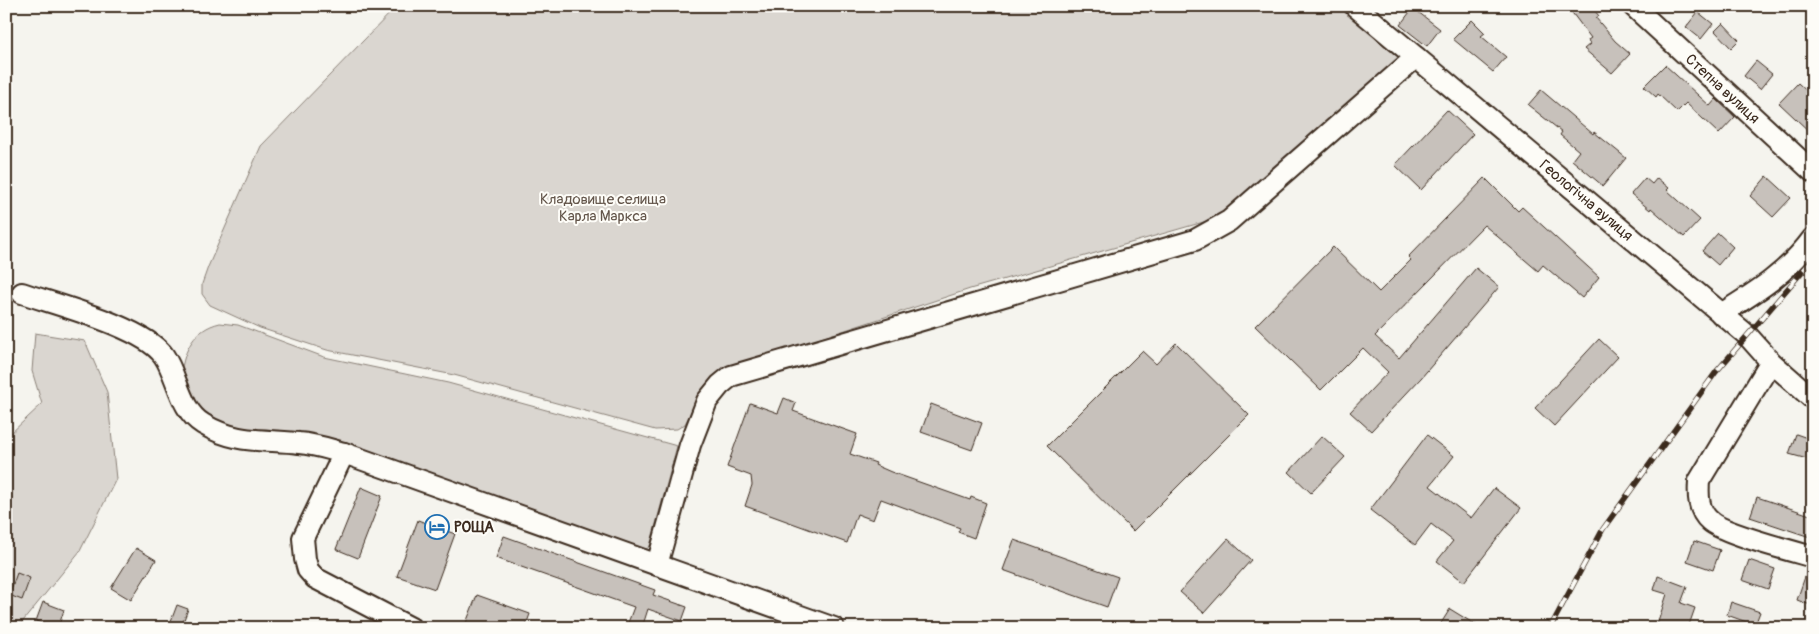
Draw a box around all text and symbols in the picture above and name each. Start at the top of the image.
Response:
street label: Степна вулиця [1681,50,1763,128]
street label: Геологічна вулиця [1535,156,1637,245]
park label: Кладовище селища Карла Маркса [540,190,666,226]
hotel icon: РОЩА [424,514,450,540]
place label: РОЩА [454,518,494,537]

